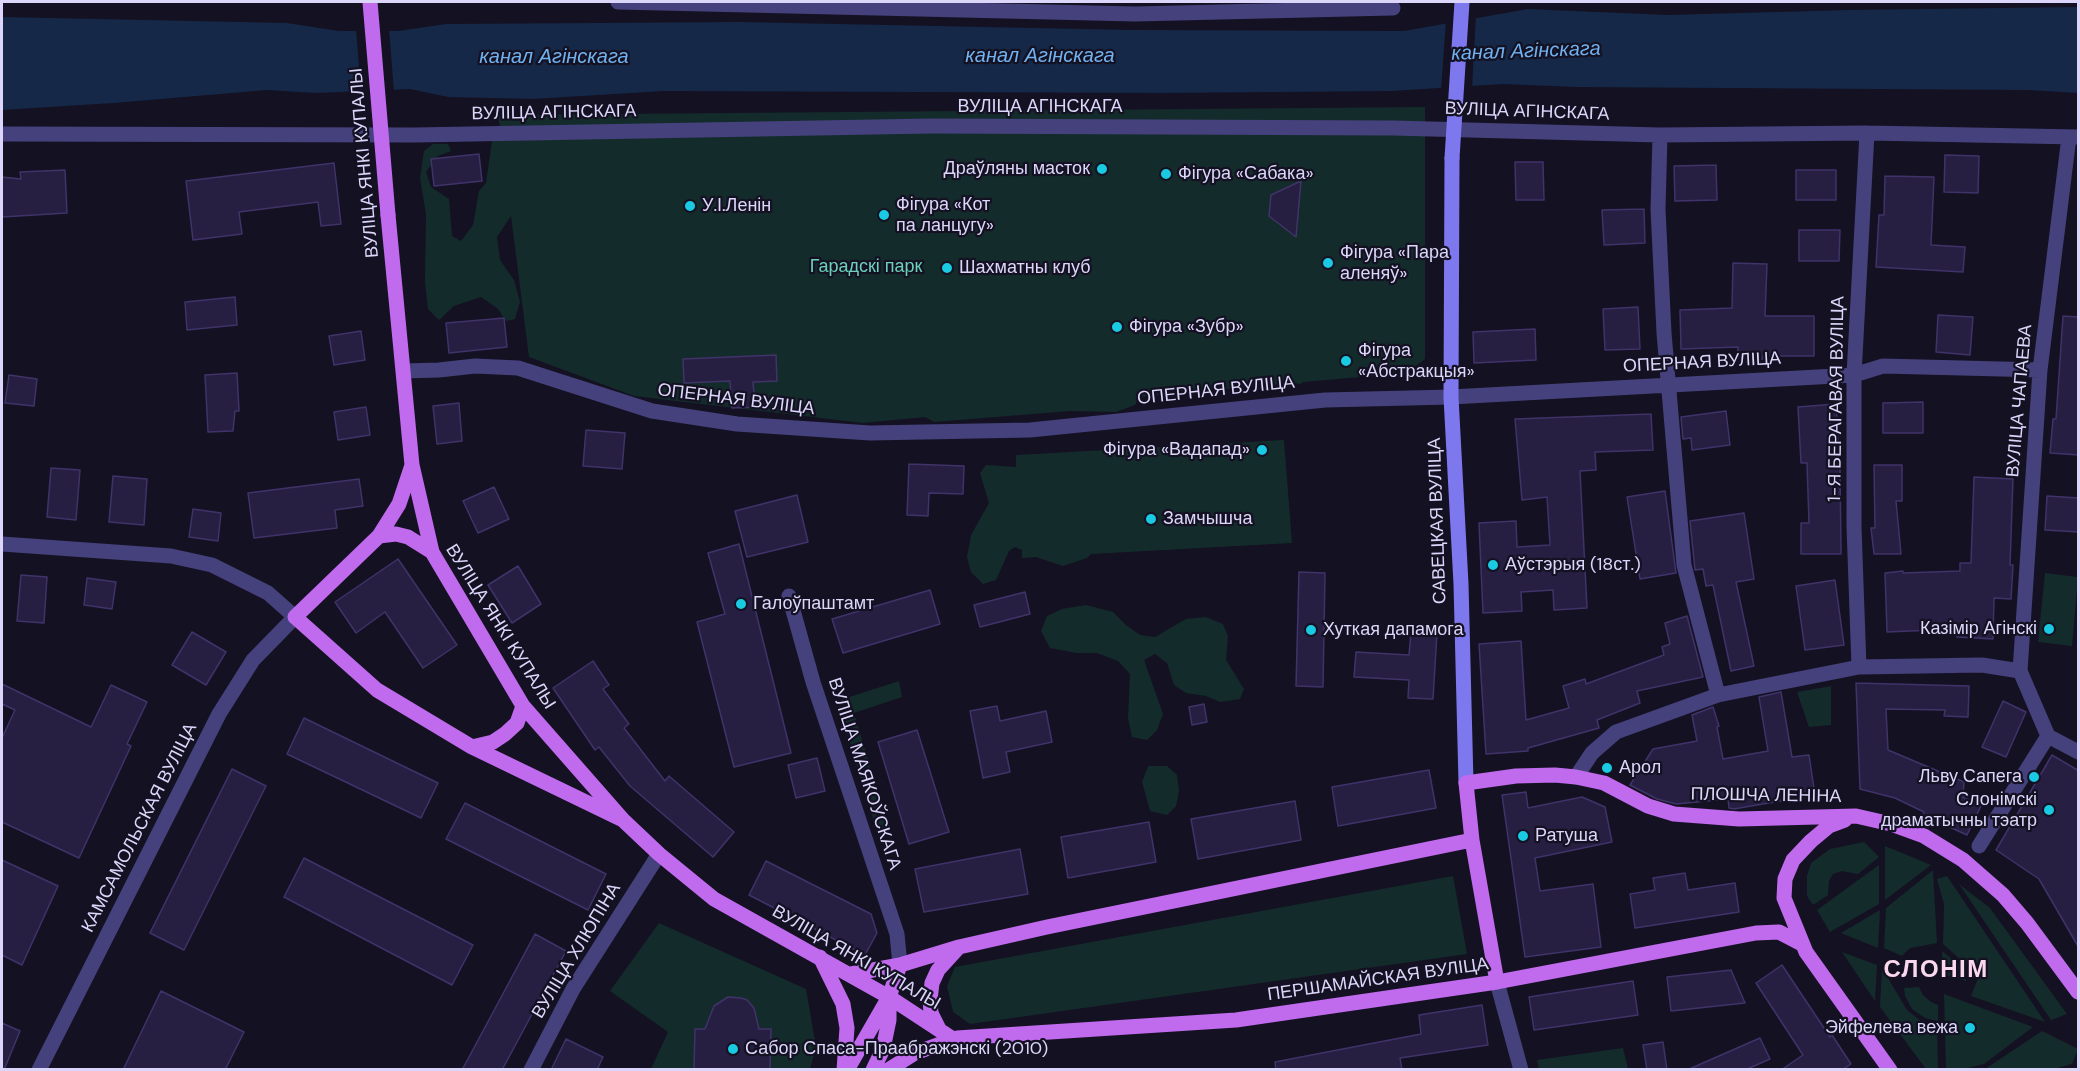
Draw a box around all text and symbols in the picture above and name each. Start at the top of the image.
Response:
water label: канал Агінскага [1451,37,1601,67]
water label: канал Агінскага [965,45,1115,69]
water label: канал Агінскага [479,46,629,70]
street label: ВУЛІЦА ЯНКІ КУПАЛЫ [346,67,384,259]
street label: ВУЛІЦА АГІНСКАГА [958,96,1122,118]
street label: ВУЛІЦА АГІНСКАГА [1444,98,1610,126]
street label: ВУЛІЦА АГІНСКАГА [471,101,637,125]
place label: Драўляны масток [944,158,1090,180]
marker: Драўляны масток [1095,162,1109,176]
place label: Фігура «Сабака» [1178,163,1314,185]
marker: Фігура «Сабака» [1159,167,1173,181]
place label: Фігура «Кот па ланцугу» [896,194,994,236]
place label: У.І.Ленін [702,195,771,217]
marker: У.І.Ленін [683,199,697,213]
marker: Фігура «Кот па ланцугу» [877,208,891,222]
place label: Фігура «Пара аленяў» [1340,242,1449,284]
park label: Гарадскі парк [810,256,922,278]
marker: Фігура «Пара аленяў» [1321,256,1335,270]
place label: Шахматны клуб [959,257,1090,279]
marker: Шахматны клуб [940,261,954,275]
street label: 1-Я БЕРАГАВАЯ ВУЛІЦА [1824,296,1850,502]
place label: Фігура «Зубр» [1129,316,1244,338]
marker: Фігура «Зубр» [1110,320,1124,334]
street label: ВУЛІЦА ЧАПАЕВА [2003,324,2037,478]
place label: Фігура «Абстракцыя» [1358,340,1475,382]
street label: ОПЕРНАЯ ВУЛІЦА [1622,348,1782,378]
marker: Фігура «Абстракцыя» [1339,354,1353,368]
street label: ОПЕРНАЯ ВУЛІЦА [1136,372,1296,410]
street label: ОПЕРНАЯ ВУЛІЦА [656,380,816,420]
street label: САВЕЦКАЯ ВУЛІЦА [1424,437,1452,605]
place label: Фігура «Вадапад» [1103,439,1250,461]
marker: Фігура «Вадапад» [1255,443,1269,457]
place label: Замчышча [1163,508,1252,530]
marker: Замчышча [1144,512,1158,526]
street label: ВУЛІЦА ЯНКІ КУПАЛЫ [440,540,560,714]
place label: Аўстэрыя (18ст.) [1505,554,1641,576]
marker: Аўстэрыя (18ст.) [1486,558,1500,572]
place label: Галоўпаштамт [753,593,874,615]
marker: Галоўпаштамт [734,597,748,611]
place label: Казімір Агінскі [1920,618,2037,640]
place label: Хуткая дапамога [1323,619,1464,641]
marker: Казімір Агінскі [2042,622,2056,636]
marker: Хуткая дапамога [1304,623,1318,637]
street label: ВУЛІЦА МАЯКОЎСКАГА [823,675,905,873]
street label: КАМСАМОЛЬСКАЯ ВУЛІЦА [78,720,202,936]
place label: Арол [1619,757,1661,779]
marker: Арол [1600,761,1614,775]
place label: Льву Сапега [1919,766,2022,788]
marker: Льву Сапега [2027,770,2041,784]
street label: ПЛОШЧА ЛЕНІНА [1690,784,1842,808]
place label: Слонімскі драматычны тэатр [1881,789,2037,832]
marker: Слонімскі драматычны тэатр [2042,803,2056,817]
place label: Ратуша [1535,825,1598,847]
marker: Ратуша [1516,829,1530,843]
street label: ВУЛІЦА ХЛЮПІНА [528,879,626,1023]
street label: ВУЛІЦА ЯНКІ КУПАЛЫ [768,901,944,1015]
street label: ПЕРШАМАЙСКАЯ ВУЛІЦА [1266,954,1490,1006]
district label: СЛОНІМ [1883,957,1989,985]
place label: Эйфелева вежа [1825,1017,1958,1039]
marker: Эйфелева вежа [1963,1021,1977,1035]
place label: Сабор Спаса-Праабражэнскі (2010) [745,1038,1048,1060]
marker: Сабор Спаса-Праабражэнскі (2010) [726,1042,740,1056]

